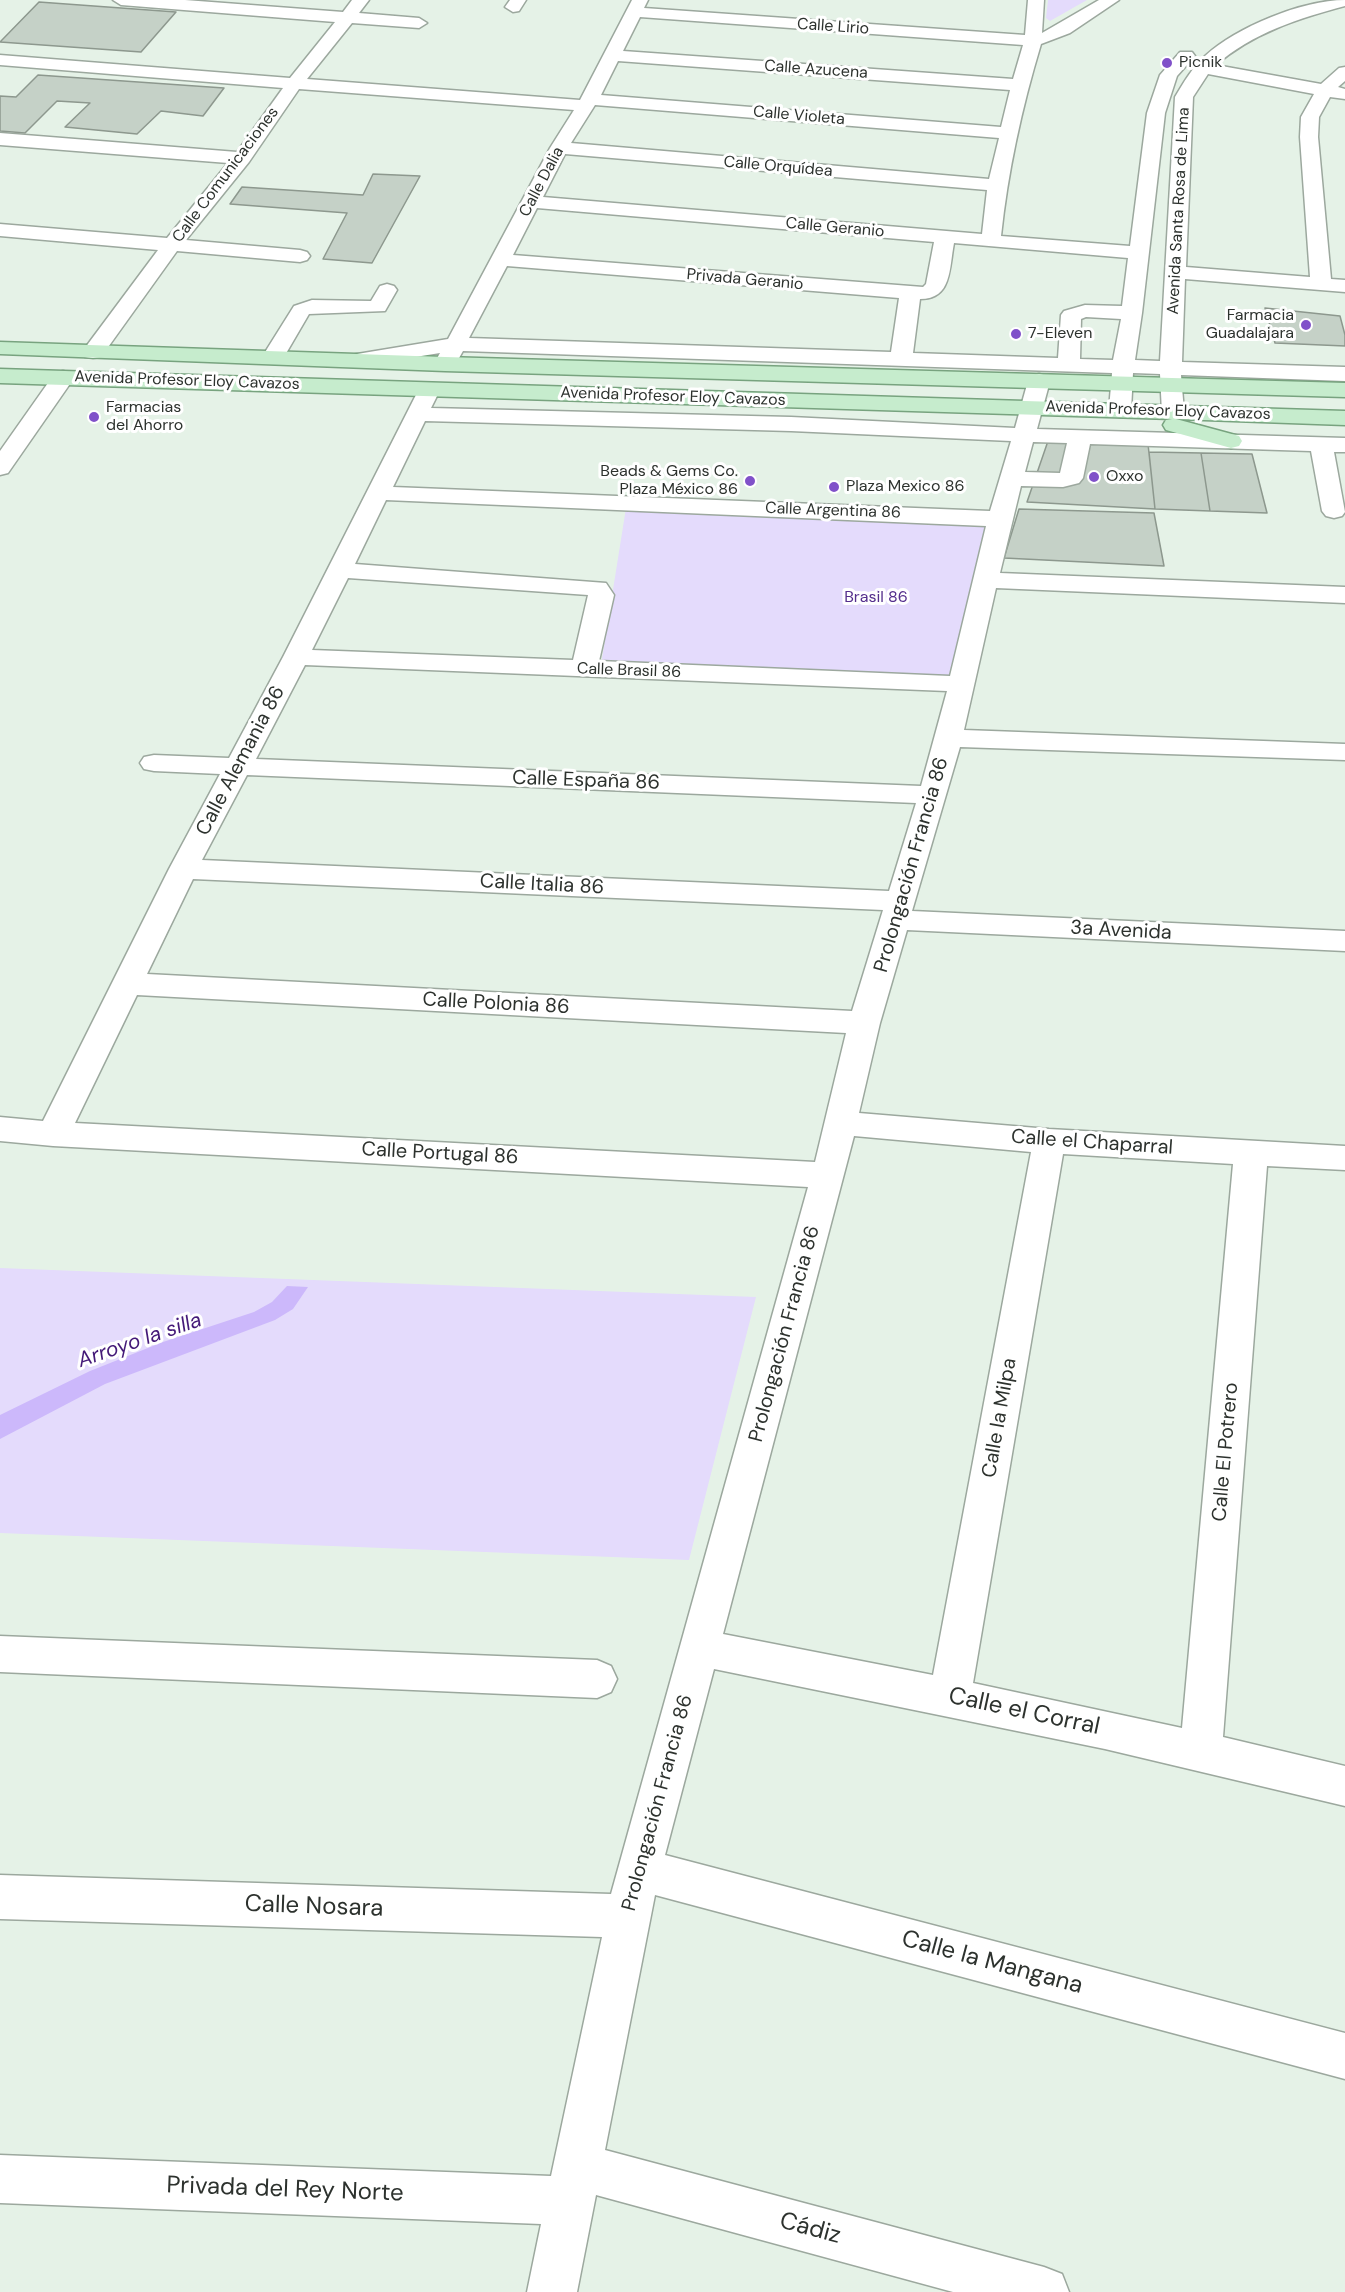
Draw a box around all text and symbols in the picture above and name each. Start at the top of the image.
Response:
street label: Calle Lirio [796,15,870,39]
place label: Picnik [1179,53,1222,73]
marker: Picnik [1160,56,1174,70]
street label: Calle Azucena [764,57,868,83]
street label: Calle Violeta [752,102,846,130]
street label: Calle Comunicaciones [169,103,283,247]
street label: Avenida Santa Rosa de Lima [1164,107,1194,315]
street label: Calle Dalia [516,144,568,220]
street label: Calle Orquídea [723,153,833,181]
street label: Calle Geranio [785,214,885,242]
street label: Privada Geranio [686,265,804,295]
place label: Farmacia Guadalajara [1206,306,1294,344]
marker: Farmacia Guadalajara [1299,318,1313,332]
place label: 7-Eleven [1028,324,1092,344]
marker: 7-Eleven [1009,327,1023,341]
street label: Avenida Profesor Eloy Cavazos [74,367,300,395]
street label: Avenida Profesor Eloy Cavazos [560,383,786,411]
street label: Avenida Profesor Eloy Cavazos [1045,397,1271,425]
place label: Farmacias del Ahorro [106,398,183,436]
marker: Farmacias del Ahorro [87,410,101,424]
place label: Beads & Gems Co. Plaza México 86 [600,462,738,500]
place label: Oxxo [1106,467,1143,487]
marker: Oxxo [1087,470,1101,484]
marker: Beads & Gems Co. Plaza México 86 [743,474,757,488]
place label: Plaza Mexico 86 [846,477,964,497]
marker: Plaza Mexico 86 [827,480,841,494]
street label: Calle Argentina 86 [765,499,901,523]
park label: Brasil 86 [844,588,908,608]
street label: Calle Brasil 86 [576,660,682,682]
street label: Calle Alemania 86 [191,682,291,840]
street label: Prolongación Francia 86 [870,755,954,975]
street label: Calle España 86 [512,766,660,796]
street label: Calle Italia 86 [479,870,605,900]
street label: 3a Avenida [1070,916,1172,946]
street label: Calle Polonia 86 [422,988,570,1020]
street label: Calle el Chaparral [1010,1125,1174,1161]
street label: Calle Portugal 86 [361,1138,519,1170]
street label: Prolongación Francia 86 [745,1223,825,1445]
water label: Arroyo la silla [75,1308,205,1374]
street label: Calle la Milpa [978,1356,1022,1480]
street label: Calle El Potrero [1208,1381,1244,1523]
street label: Calle el Corral [946,1682,1102,1742]
street label: Prolongación Francia 86 [618,1692,698,1914]
street label: Calle Nosara [244,1890,384,1924]
street label: Calle la Mangana [898,1925,1086,2001]
street label: Privada del Rey Norte [166,2171,404,2209]
street label: Cádiz [776,2207,844,2251]

